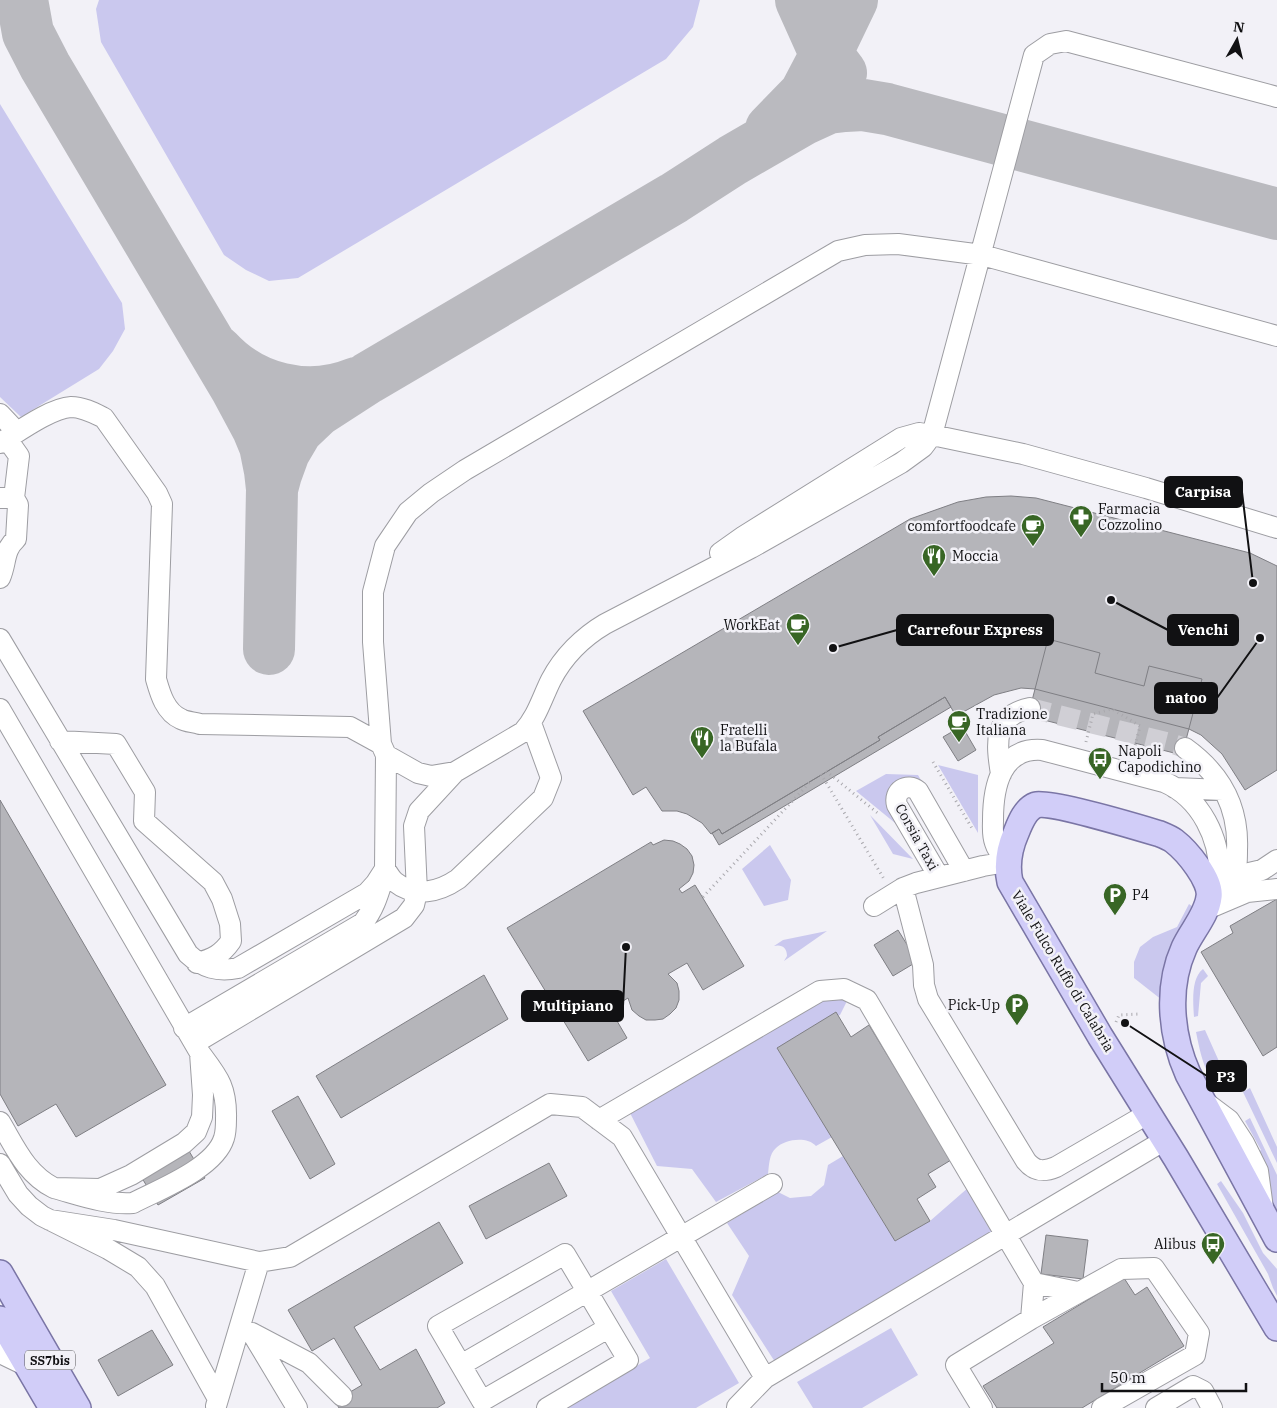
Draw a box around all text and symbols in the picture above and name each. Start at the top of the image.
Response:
north arrow [1212,15,1262,65]
text: N [1232,17,1246,37]
callout: Carpisa [1165,477,1242,507]
text: Carpisa [1175,482,1232,501]
place label: Farmacia Cozzolino [1098,500,1162,534]
pharmacy icon: Farmacia Cozzolino [1068,504,1094,538]
cafe icon: comfortfoodcafe [1020,513,1046,547]
place label: comfortfoodcafe [908,517,1016,535]
restaurant icon: Moccia [921,543,947,577]
place label: Moccia [952,547,999,565]
cafe icon: WorkEat [785,612,811,646]
callout: Carrefour Express [897,615,1053,645]
callout: Venchi [1168,615,1238,645]
place label: WorkEat [723,616,780,634]
text: Carrefour Express [907,620,1043,639]
text: Venchi [1178,620,1228,639]
callout: natoo [1155,683,1217,713]
text: natoo [1165,688,1207,707]
place label: Tradizione Italiana [976,705,1048,739]
cafe icon: Tradizione Italiana [946,709,972,743]
place label: Fratelli la Bufala [720,721,778,755]
restaurant icon: Fratelli la Bufala [689,725,715,759]
place label: Napoli Capodichino [1118,742,1202,776]
bus stop icon: Napoli Capodichino [1087,746,1113,780]
street label: Corsia Taxi [891,800,943,874]
parking icon: P4 [1102,882,1128,916]
place label: P4 [1132,886,1149,904]
street label: Viale Fulco Ruffo di Calabria [1008,887,1119,1055]
callout: Multipiano [522,991,623,1021]
parking icon: Pick-Up [1004,992,1030,1026]
text: Multipiano [533,996,614,1015]
place label: Pick-Up [948,996,1000,1014]
callout: P3 [1207,1061,1246,1091]
text: P3 [1216,1067,1236,1086]
bus stop icon: Alibus [1200,1231,1226,1265]
place label: Alibus [1154,1235,1196,1253]
road number: SS7bis [25,1350,75,1370]
scale bar [1102,1360,1246,1392]
text: 50 m [1110,1368,1146,1387]

